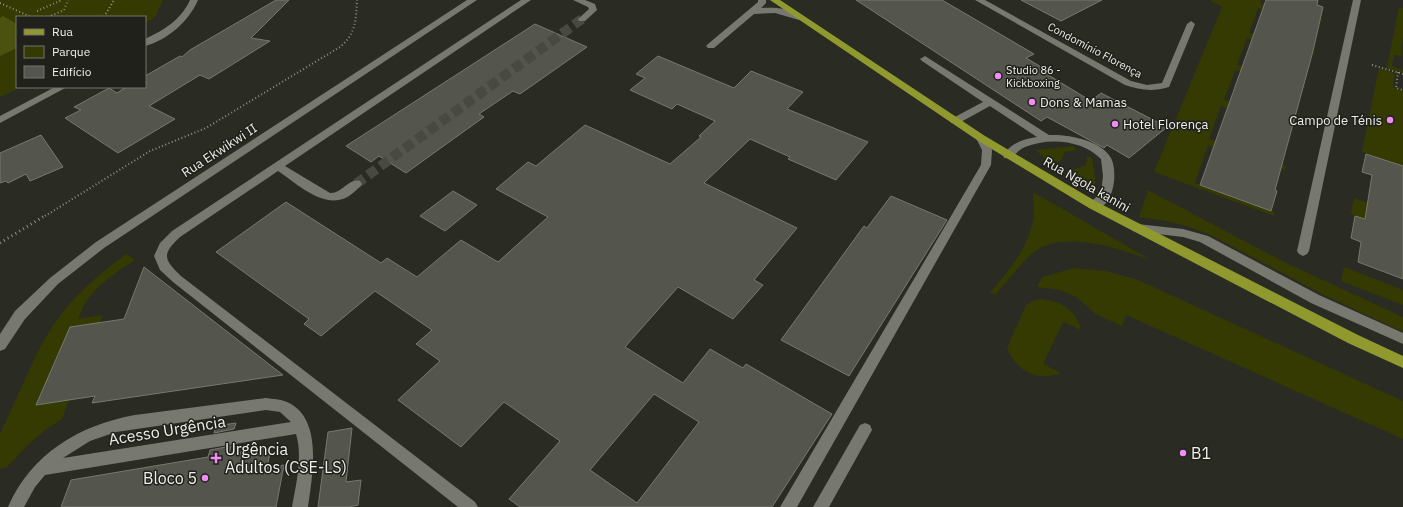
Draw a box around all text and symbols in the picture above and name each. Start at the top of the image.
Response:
legend [16,16,146,88]
street label: Condomínio Florença [1045,19,1145,81]
text: Rua [52,24,73,39]
text: Parque [52,44,91,59]
place label: Studio 86 - Kickboxing [1006,63,1061,90]
text: Edifício [52,64,92,79]
marker: Studio 86 - Kickboxing [993,71,1003,81]
place label: Dons & Mamas [1040,94,1127,111]
marker: Dons & Mamas [1027,97,1037,107]
place label: Campo de Ténis [1289,112,1382,129]
marker: Campo de Ténis [1385,115,1395,125]
place label: Hotel Florença [1123,116,1209,133]
marker: Hotel Florença [1110,119,1120,129]
street label: Rua Ekwikwi II [178,120,260,181]
street label: Rua Ngola kanini [1040,153,1133,216]
street label: Acesso Urgência [107,411,227,449]
place label: Urgência Adultos (CSE-LS) [225,439,347,477]
place label: B1 [1191,443,1211,463]
marker: B1 [1178,448,1188,458]
marker: Urgência Adultos (CSE-LS) [210,452,222,464]
place label: Bloco 5 [143,468,197,488]
marker: Bloco 5 [200,473,210,483]

